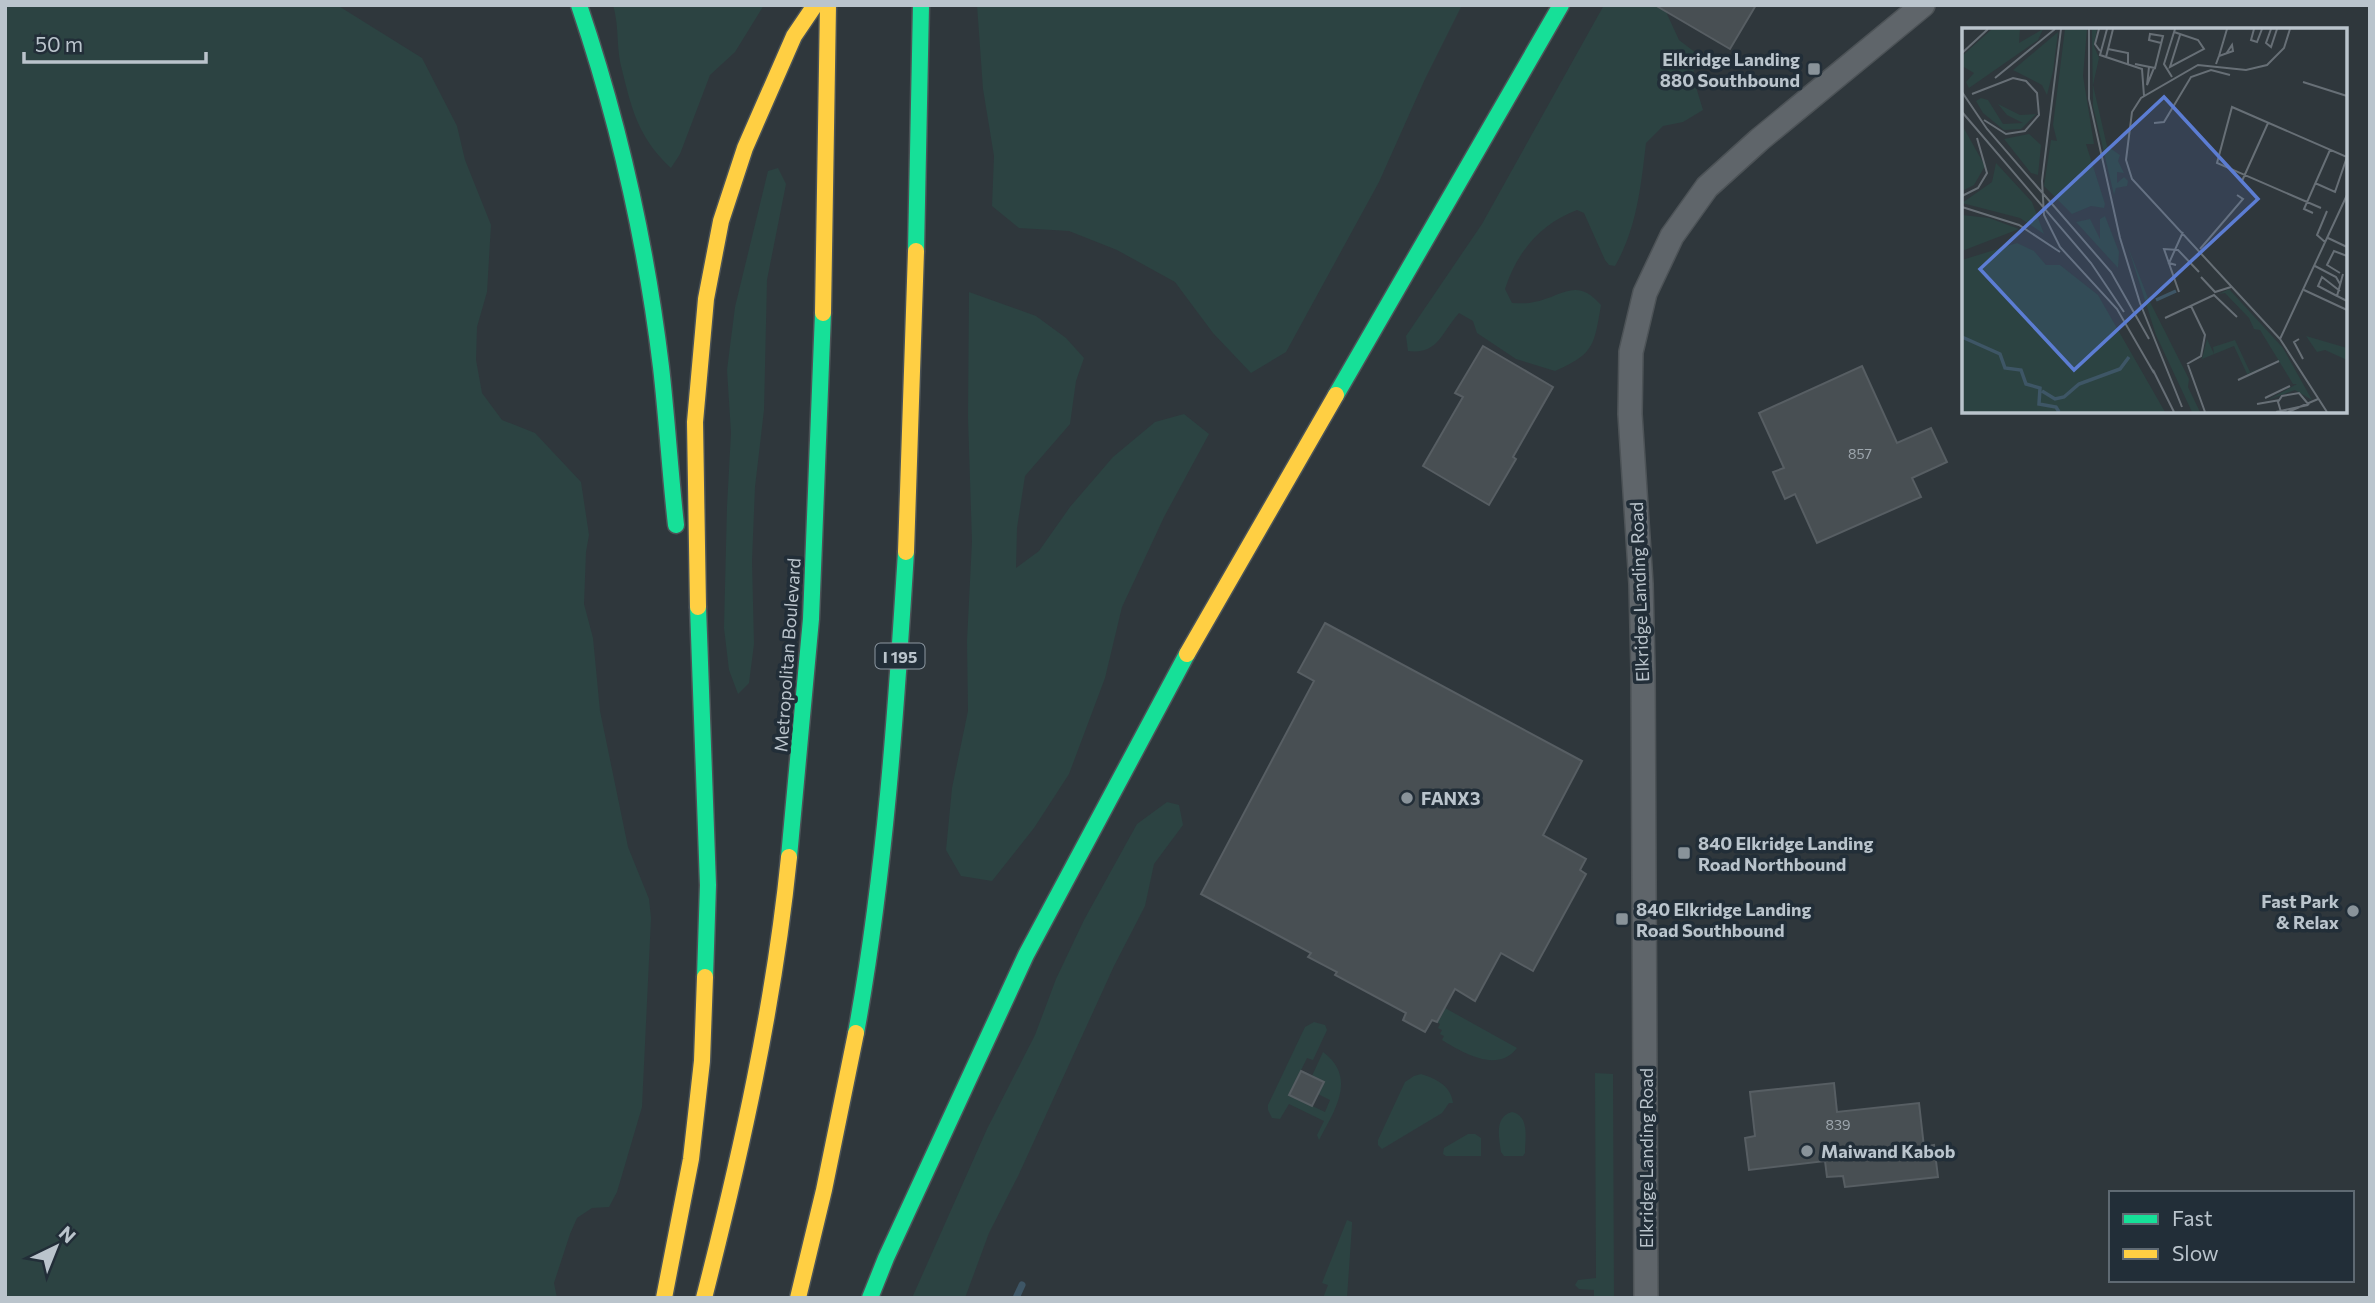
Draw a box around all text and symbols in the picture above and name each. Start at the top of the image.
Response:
scale bar [24,21,206,65]
inset map [1962,28,2347,413]
text: 50 m [35,31,83,56]
place label: Elkridge Landing 880 Southbound [1660,48,1800,91]
marker: Elkridge Landing 880 Southbound [1806,61,1822,77]
house number: 857 [1848,445,1872,462]
street label: Elkridge Landing Road [1625,501,1653,683]
street label: Metropolitan Boulevard [769,557,805,753]
road number: I 195 [876,643,925,668]
place label: FANX3 [1421,787,1480,809]
marker: FANX3 [1399,790,1415,806]
place label: 840 Elkridge Landing Road Northbound [1698,832,1873,875]
marker: 840 Elkridge Landing Road Northbound [1676,845,1692,861]
place label: Fast Park & Relax [2261,890,2340,933]
place label: 840 Elkridge Landing Road Southbound [1636,898,1811,941]
marker: Fast Park & Relax [2345,903,2361,919]
marker: 840 Elkridge Landing Road Southbound [1614,911,1630,927]
street label: Elkridge Landing Road [1635,1068,1657,1248]
house number: 839 [1826,1116,1850,1133]
place label: Maiwand Kabob [1821,1140,1956,1162]
marker: Maiwand Kabob [1799,1143,1815,1159]
legend [2109,1191,2354,1282]
text: Fast [2172,1205,2213,1230]
north arrow [21,1212,91,1282]
text: N [55,1221,81,1247]
text: Slow [2172,1240,2219,1265]

